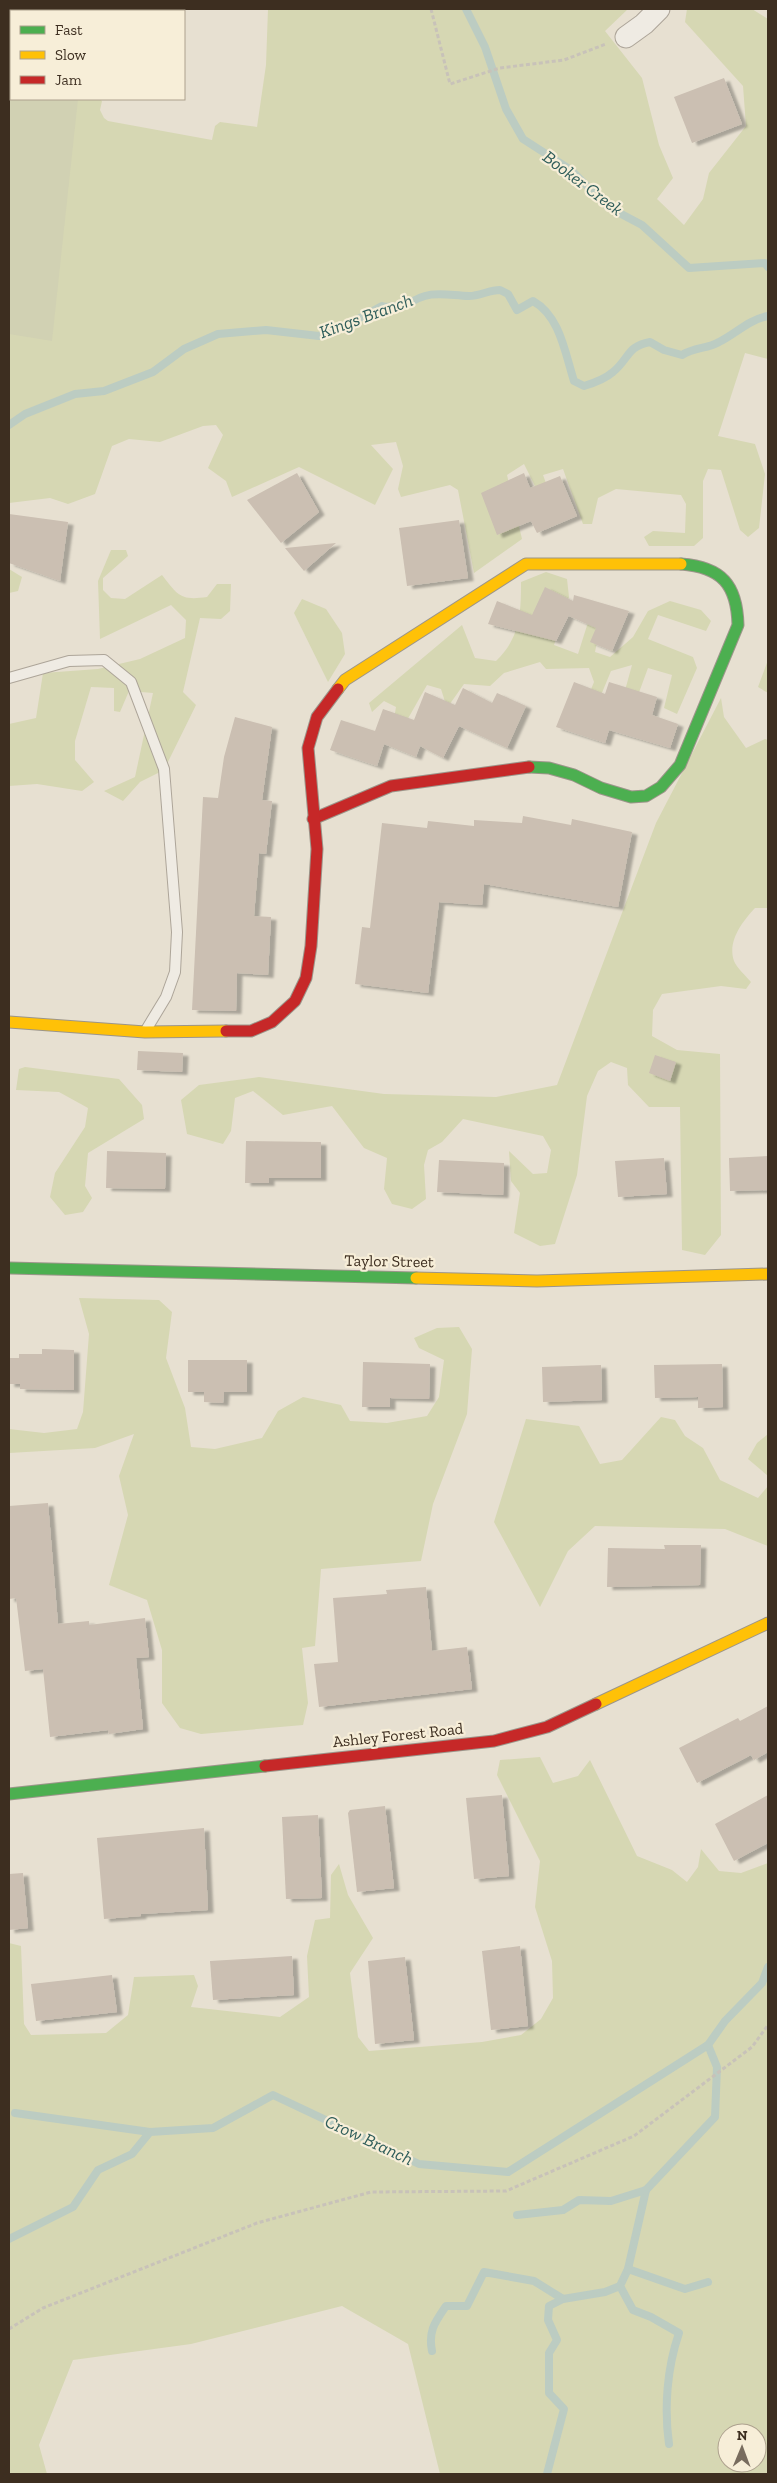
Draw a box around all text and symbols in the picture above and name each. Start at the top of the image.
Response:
legend [10,10,185,100]
text: Fast [55,21,83,39]
text: Slow [55,46,87,64]
text: Jam [55,71,82,89]
water label: Booker Creek [539,146,627,220]
water label: Kings Branch [316,289,416,343]
street label: Taylor Street [344,1251,434,1271]
street label: Ashley Forest Road [332,1719,464,1751]
water label: Crow Branch [321,2110,417,2170]
north arrow [717,2423,767,2473]
text: N [737,2427,748,2444]

